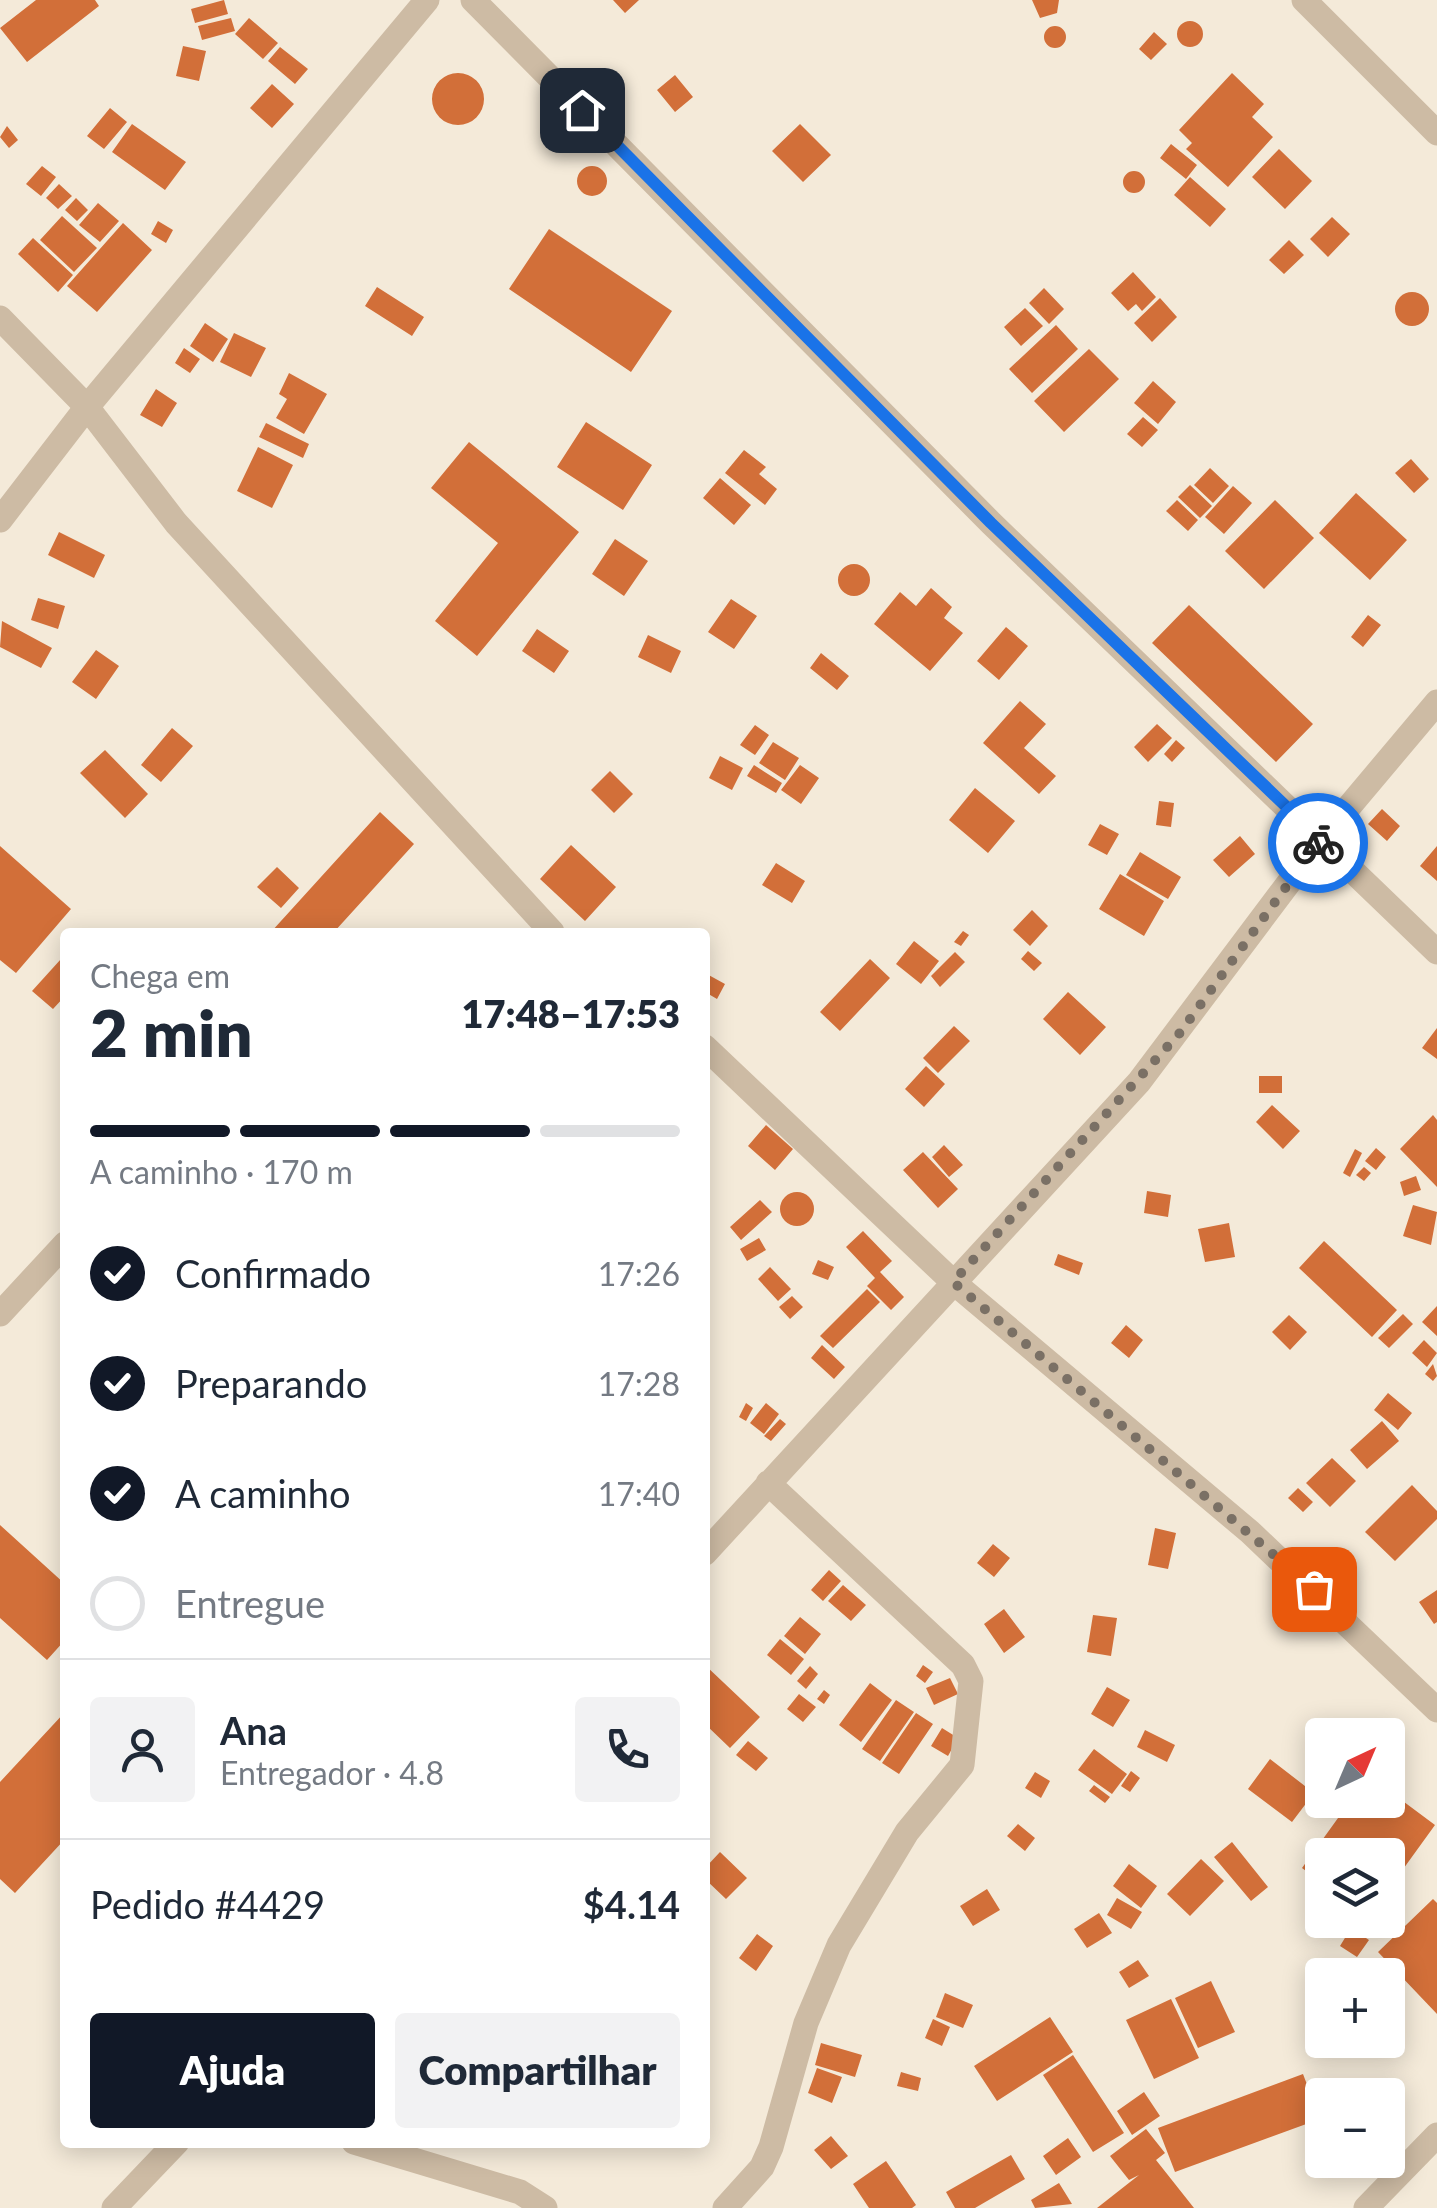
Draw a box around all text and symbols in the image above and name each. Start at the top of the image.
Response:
pin [540,68,625,153]
icon: home [555,83,610,138]
courier [1268,793,1368,893]
icon: bike [1291,816,1346,871]
text: Chega em [90,956,230,995]
text: 17:48–17:53 [461,990,680,1036]
text: 2 min [90,993,252,1071]
text: A caminho · 170 m [90,1152,353,1191]
icon: check [90,1246,145,1301]
text: Confirmado [175,1250,371,1296]
text: 17:26 [598,1254,680,1293]
icon: check [90,1356,145,1411]
text: Preparando [175,1360,367,1406]
text: 17:28 [598,1364,680,1403]
icon: check [90,1466,145,1521]
text: A caminho [175,1470,351,1516]
text: 17:40 [598,1474,680,1513]
pin [1272,1547,1357,1632]
icon: bag [1287,1562,1342,1617]
text: Entregue [175,1580,325,1626]
button: person [90,1697,195,1802]
button: phone [575,1697,680,1802]
text: Ana [220,1707,287,1753]
north arrow [1305,1718,1405,1818]
map controls [1305,1718,1405,2178]
text: Entregador · 4.8 [220,1753,444,1792]
button: layers [1305,1838,1405,1938]
text: Pedido #4429 [90,1881,325,1927]
text: $4.14 [583,1881,680,1927]
button: + [1305,1958,1405,2058]
button: Ajuda [90,2013,375,2128]
button: Compartilhar [395,2013,680,2128]
button: − [1305,2078,1405,2178]

